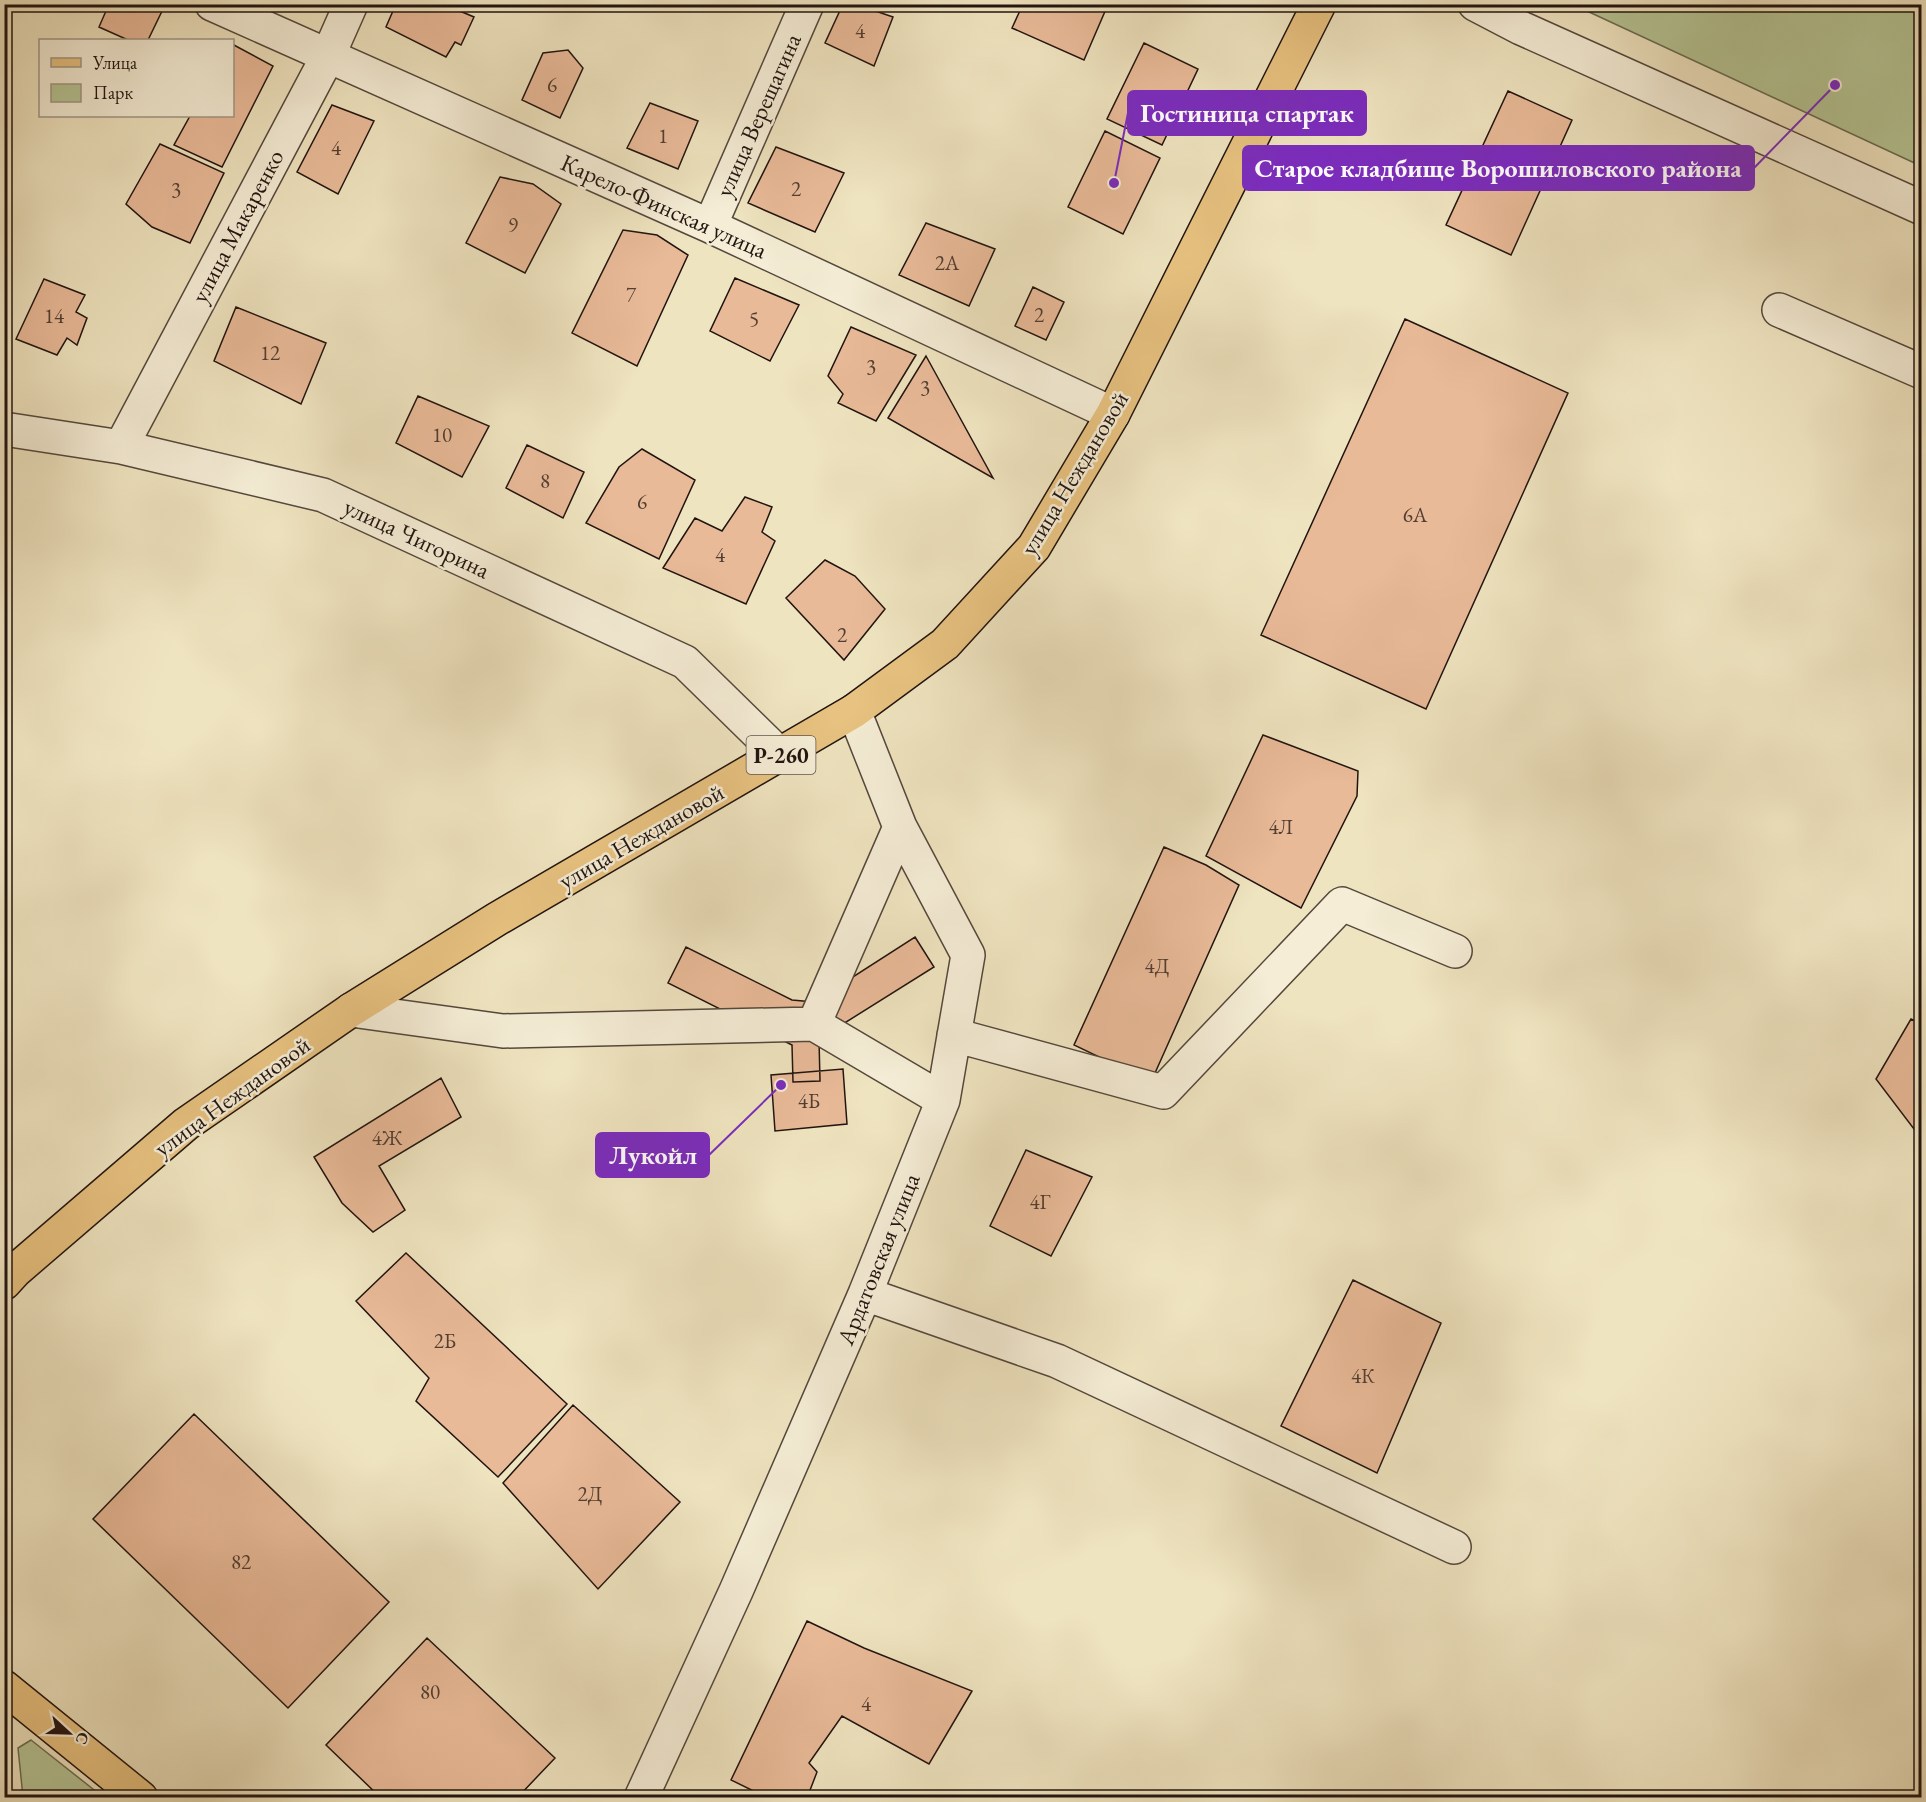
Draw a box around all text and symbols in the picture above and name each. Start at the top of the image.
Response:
house number: 4 [855,17,866,44]
street label: улица Верещагина [708,28,808,201]
legend [39,39,234,117]
text: Улица [92,51,138,74]
house number: 6 [547,71,557,98]
text: Парк [93,81,133,104]
callout: Гостиница спартак [1128,91,1366,135]
text: Гостиница спартак [1140,96,1354,130]
house number: 1 [658,122,668,149]
house number: 4 [331,134,342,161]
street label: улица Макаренко [184,144,291,308]
callout: Старое кладбище Ворошиловского района [1243,146,1754,190]
street label: Карело-Финская улица [556,147,772,266]
text: Старое кладбище Ворошиловского района [1254,151,1742,185]
house number: 2 [791,175,801,202]
house number: 3 [171,176,181,203]
house number: 9 [508,211,518,238]
house number: 2А [935,249,960,276]
house number: 7 [626,281,637,308]
house number: 2 [1034,301,1044,328]
house number: 14 [44,302,65,329]
house number: 5 [749,305,759,332]
house number: 12 [260,339,280,366]
house number: 3 [866,353,876,380]
house number: 3 [920,374,930,401]
street label: улица Неждановой [1013,385,1135,561]
house number: 10 [432,421,452,448]
house number: 8 [540,467,550,494]
house number: 6 [637,488,647,515]
street label: улица Чигорина [339,491,495,585]
house number: 6А [1403,501,1428,528]
house number: 4 [715,541,726,568]
house number: 2 [837,621,847,648]
road number: Р-260 [746,736,816,774]
street label: улица Неждановой [553,776,729,896]
house number: 4Л [1268,813,1294,840]
house number: 4Д [1145,952,1169,979]
street label: улица Неждановой [148,1029,316,1163]
house number: 4Б [798,1087,820,1114]
house number: 4Ж [372,1124,403,1151]
callout: Лукойл [596,1133,709,1177]
text: Лукойл [609,1138,697,1172]
street label: Ардатовская улица [829,1168,927,1350]
house number: 4Г [1030,1188,1051,1215]
house number: 2Б [434,1327,456,1354]
house number: 4К [1351,1362,1375,1389]
house number: 2Д [578,1480,602,1507]
house number: 82 [231,1548,251,1575]
house number: 80 [420,1678,440,1705]
house number: 4 [861,1690,872,1717]
north arrow [39,1703,99,1763]
text: С [71,1729,94,1748]

